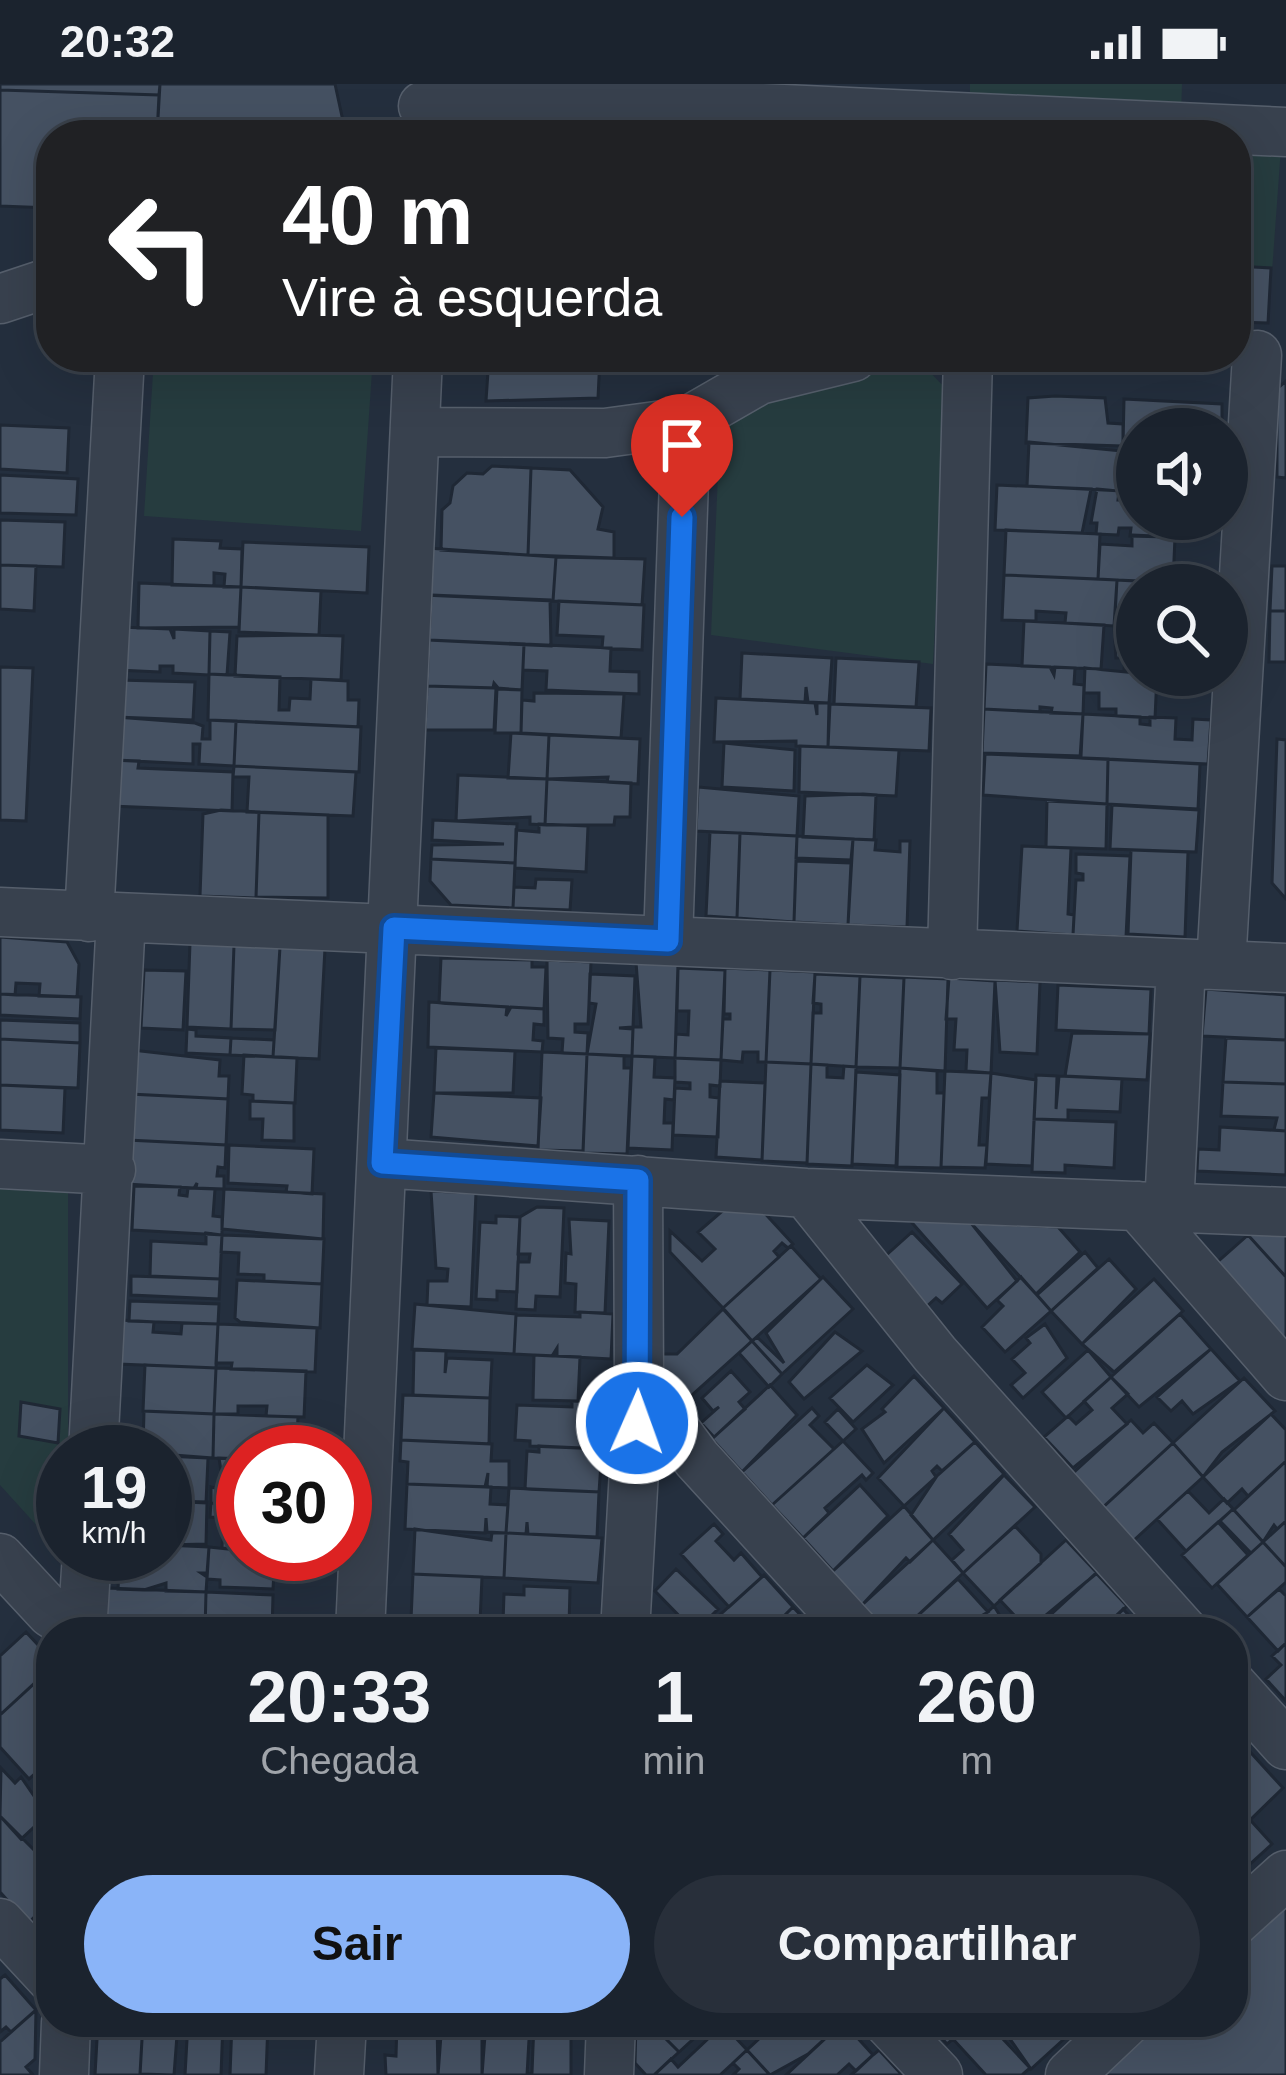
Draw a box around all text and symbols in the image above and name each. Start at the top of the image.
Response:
text: 20:32 [60,16,175,67]
icon: left [84,168,240,324]
text: 40 m [282,168,473,262]
text: Vire à esquerda [282,267,662,327]
pin [631,394,733,517]
map controls [1116,408,1248,696]
button: sound [1116,408,1248,540]
icon: arrive [649,412,715,478]
button: search [1116,564,1248,696]
position arrow [574,1360,700,1486]
speed limit sign: 30 [216,1425,372,1581]
text: 19 [81,1454,147,1521]
text: km/h [81,1516,147,1549]
text: 20:33 [247,1657,431,1737]
text: 1 [654,1657,694,1737]
text: 260 [917,1657,1037,1737]
text: Chegada [260,1739,418,1782]
text: min [643,1739,705,1782]
text: m [960,1739,993,1782]
button: Sair [84,1875,630,2013]
button: Compartilhar [654,1875,1200,2013]

